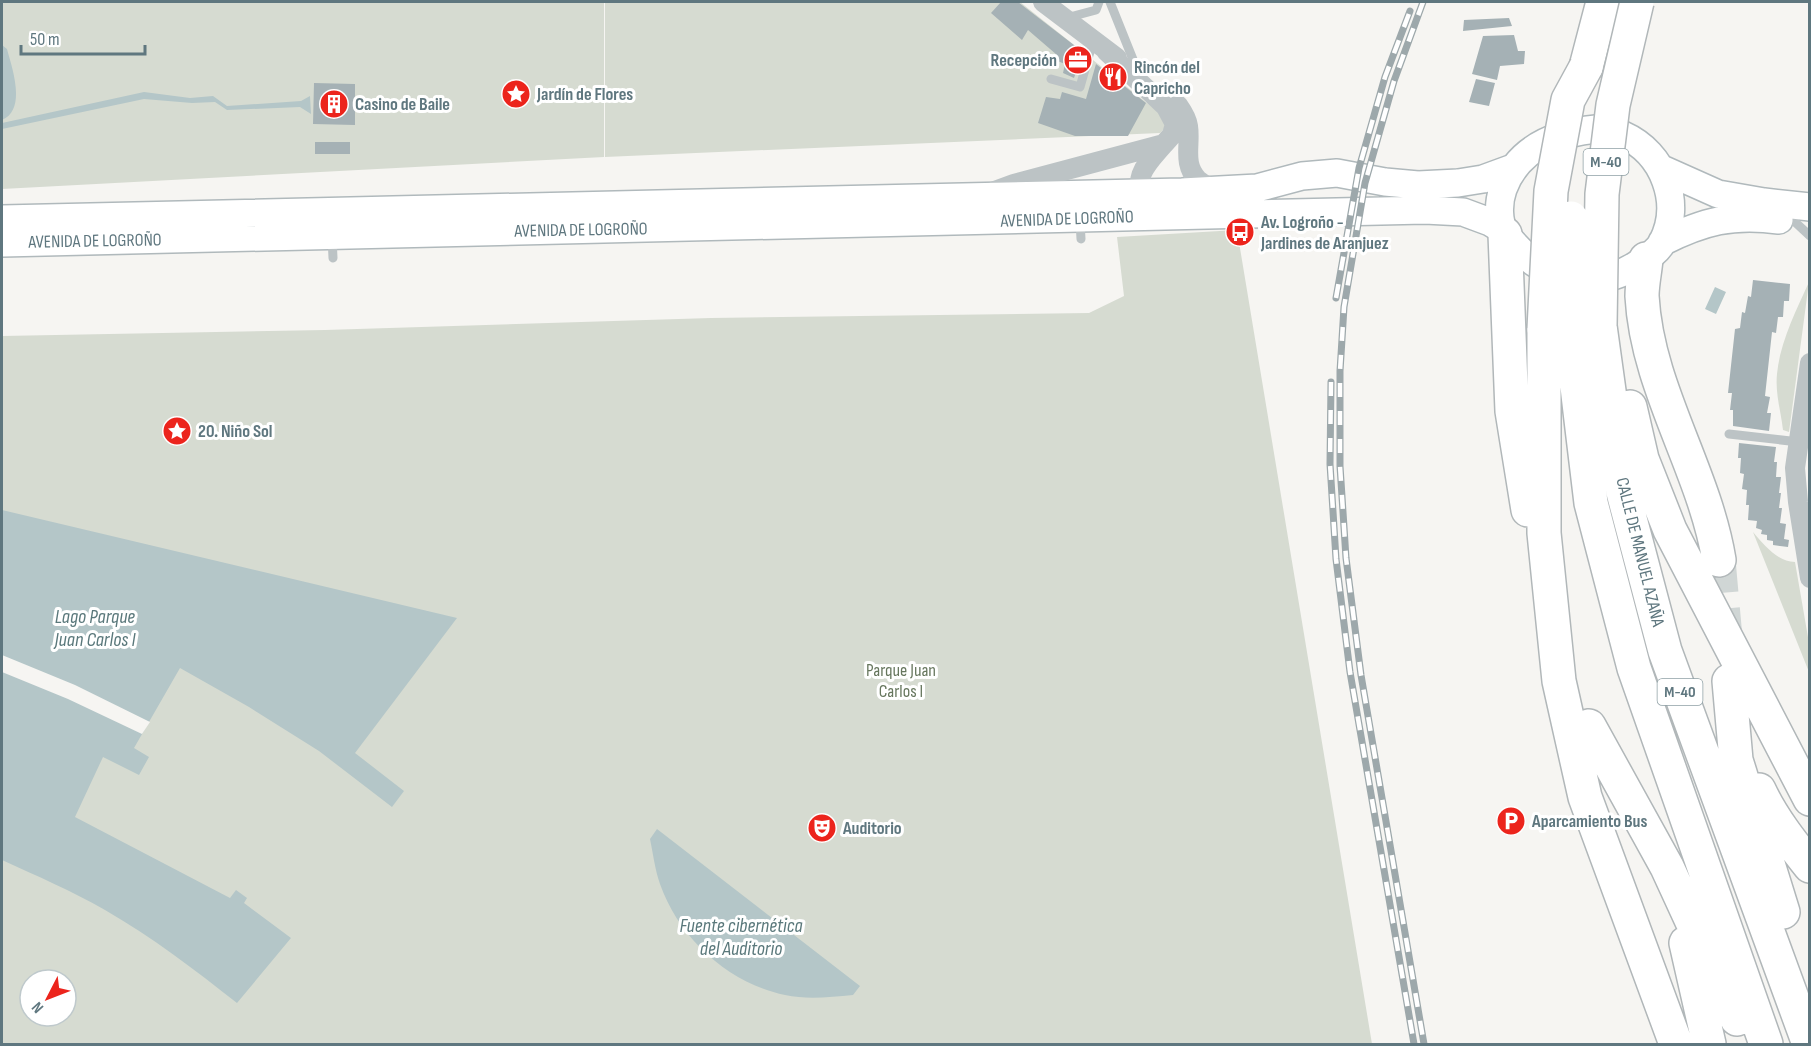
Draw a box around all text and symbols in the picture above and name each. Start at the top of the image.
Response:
scale bar [21,18,146,56]
text: 50 m [30,29,60,50]
office icon: Recepción [1062,44,1094,76]
place label: Recepción [991,50,1057,71]
place label: Rincón del Capricho [1134,57,1200,99]
restaurant icon: Rincón del Capricho [1097,61,1129,93]
place icon: Jardín de Flores [500,78,532,110]
place label: Jardín de Flores [536,84,633,105]
building icon: Casino de Baile [318,88,350,120]
place label: Casino de Baile [355,94,450,115]
road number: M-40 [1584,149,1628,175]
street label: AVENIDA DE LOGROÑO [999,206,1134,232]
place label: Av. Logroño - Jardines de Aranjuez [1260,212,1389,254]
bus stop icon: Av. Logroño - Jardines de Aranjuez [1224,216,1256,248]
street label: AVENIDA DE LOGROÑO [513,218,648,242]
street label: AVENIDA DE LOGROÑO [27,229,162,253]
place icon: 20. Niño Sol [161,415,193,447]
place label: 20. Niño Sol [198,421,273,442]
street label: CALLE DE MANUEL AZAÑA [1611,475,1669,629]
water label: Lago Parque Juan Carlos I [54,605,136,652]
park label: Parque Juan Carlos I [866,660,936,702]
road number: M-40 [1658,679,1702,705]
parking icon: Aparcamiento Bus [1495,805,1527,837]
place label: Aparcamiento Bus [1531,811,1647,832]
theatre icon: Auditorio [806,812,838,844]
place label: Auditorio [842,818,902,839]
water label: Fuente cibernética del Auditorio [679,914,803,961]
north arrow [18,968,78,1028]
text: N [28,998,48,1017]

